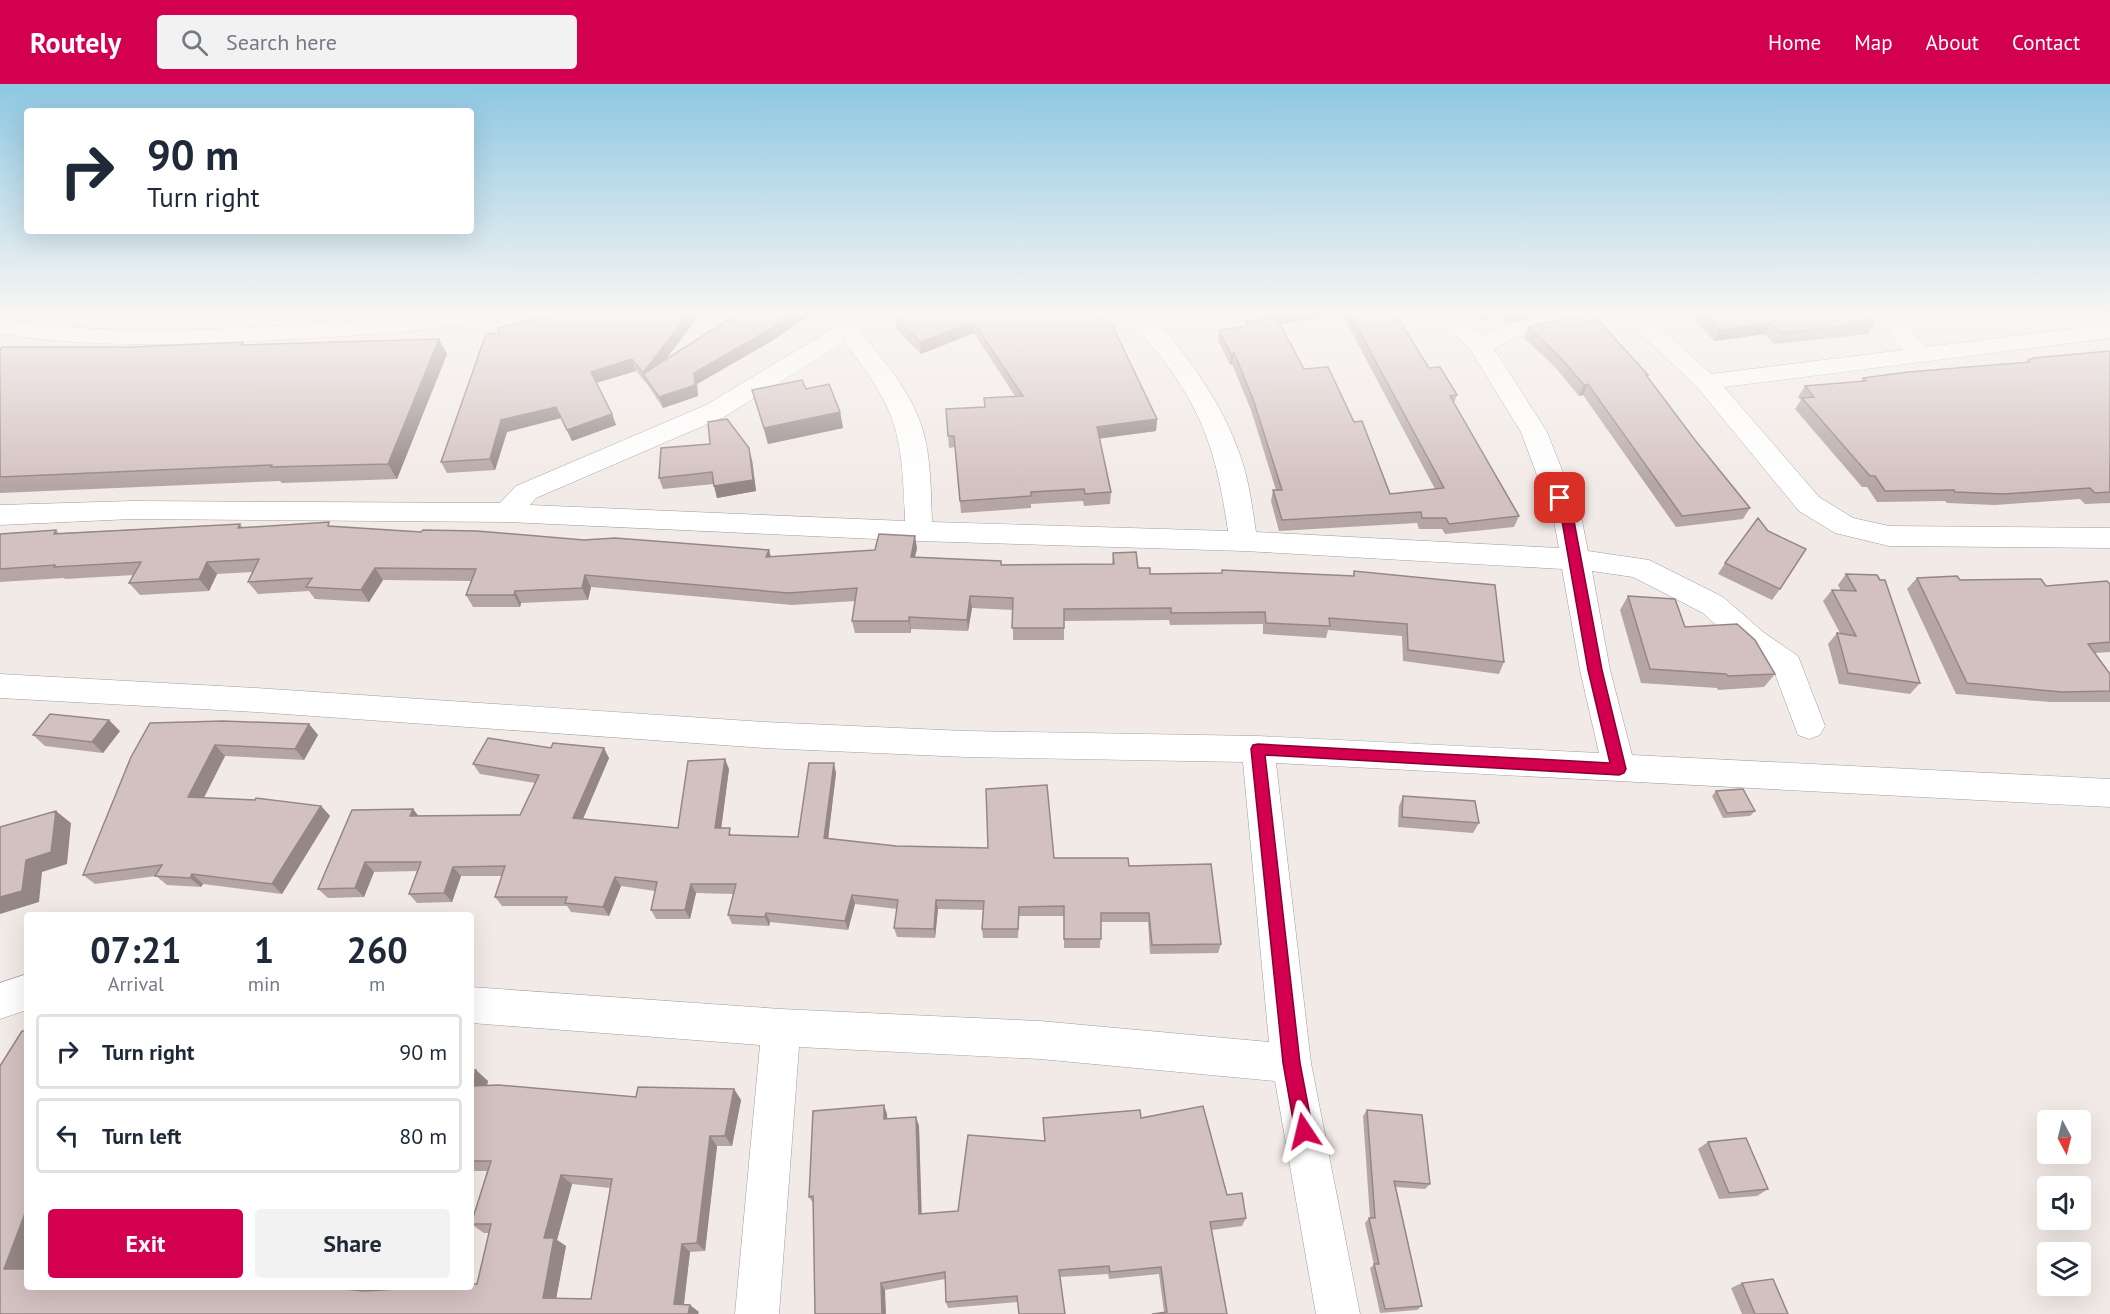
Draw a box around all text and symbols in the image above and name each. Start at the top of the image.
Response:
search box [157,15,577,69]
text: Routely [30,24,121,61]
icon: search [178,26,211,59]
text: Search here [226,28,337,56]
text: Home [1768,29,1821,56]
text: Map [1854,29,1893,56]
text: About [1926,29,1979,56]
text: Contact [2012,29,2080,56]
text: 90 m [147,127,239,182]
icon: right [48,132,126,210]
text: Turn right [147,180,260,214]
pin [1534,472,1585,523]
icon: arrive [1543,481,1576,514]
text: 07:21 [90,926,182,973]
text: 1 [254,926,274,973]
text: 260 [347,926,408,973]
text: Arrival [108,971,164,997]
text: min [248,971,280,997]
text: m [369,971,385,997]
icon: right [51,1035,84,1068]
text: Turn right [102,1038,194,1066]
text: 90 m [399,1038,447,1066]
position arrow [1272,1099,1336,1163]
north arrow [2037,1110,2091,1164]
map controls [2037,1110,2091,1296]
icon: left [51,1119,84,1152]
text: Turn left [102,1122,182,1150]
text: 80 m [399,1122,447,1150]
button: sound [2037,1176,2091,1230]
button: Exit [48,1209,243,1278]
button: Share [255,1209,450,1278]
button: layers [2037,1242,2091,1296]

